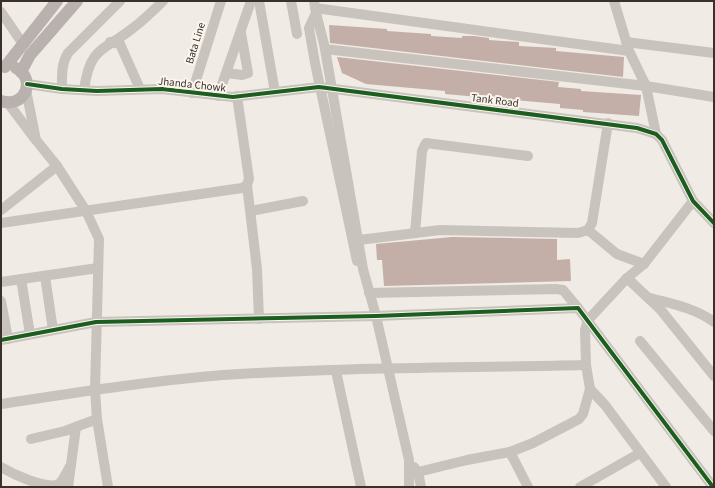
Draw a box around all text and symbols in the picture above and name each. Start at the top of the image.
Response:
street label: Bata Line [182,20,209,66]
street label: Jhanda Chowk [157,73,227,96]
street label: Tank Road [470,90,520,111]

